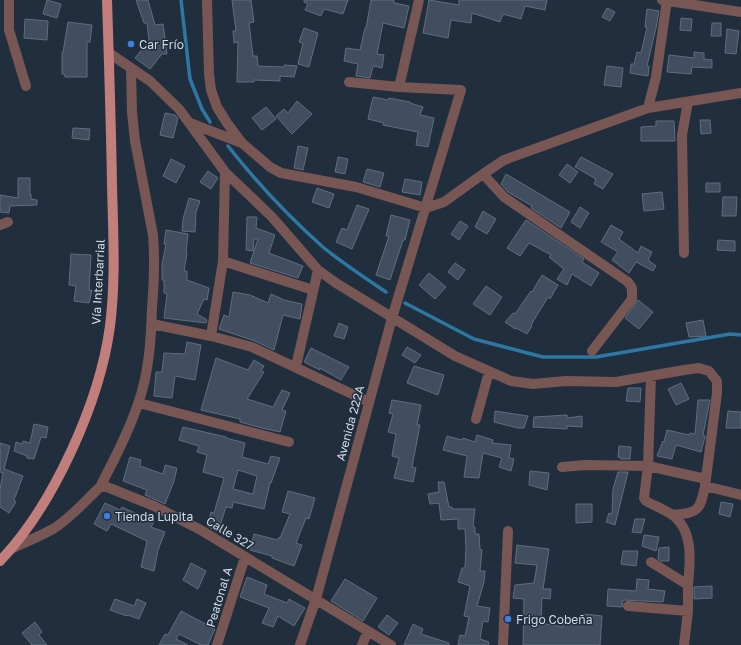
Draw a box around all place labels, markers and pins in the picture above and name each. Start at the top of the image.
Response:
place label: Car Frío [139,37,184,52]
marker: Car Frío [126,39,136,49]
place label: Tienda Lupita [115,509,193,524]
marker: Tienda Lupita [102,511,112,521]
place label: Frigo Cobeña [516,612,592,627]
marker: Frigo Cobeña [503,614,513,624]

